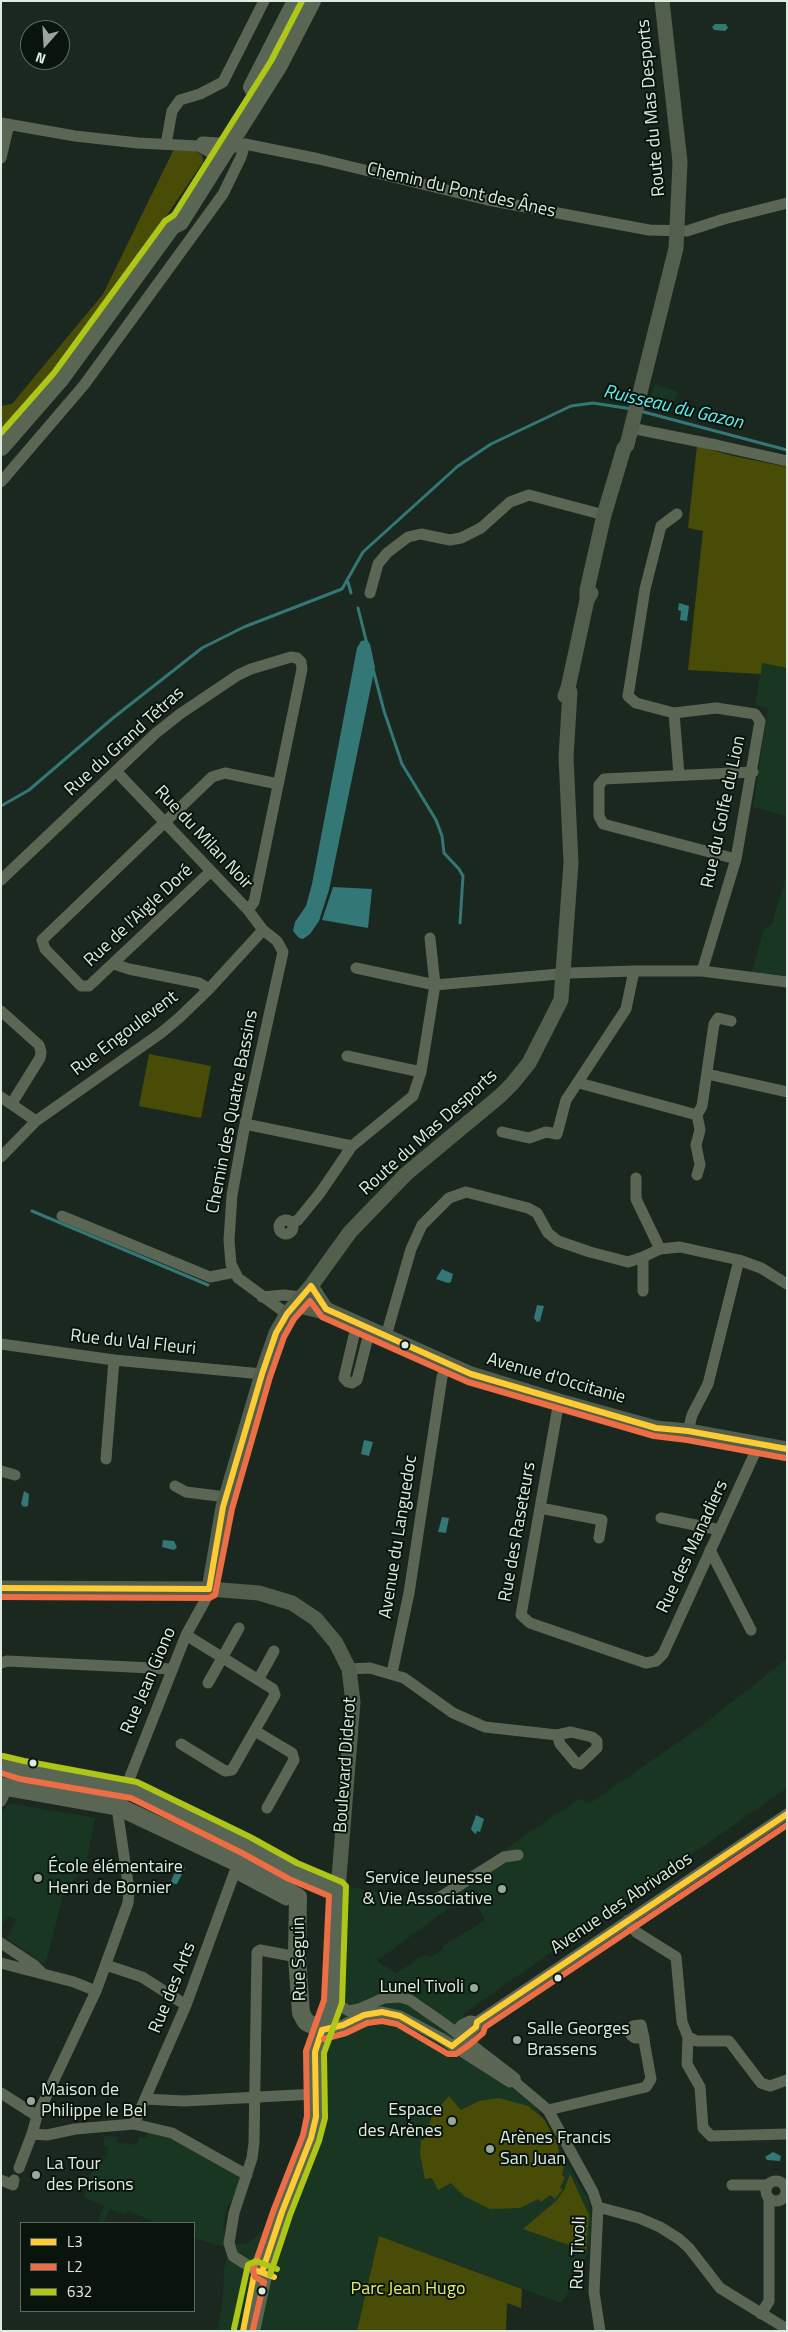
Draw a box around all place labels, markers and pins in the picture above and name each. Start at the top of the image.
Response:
unlabelled marker [400,1340,410,1350]
unlabelled marker [28,1758,38,1768]
place label: École élémentaire Henri de Bornier [48,1857,183,1900]
place label: Service Jeunesse & Vie Associative [363,1868,492,1910]
marker: École élémentaire Henri de Bornier [32,1872,44,1884]
marker: Service Jeunesse & Vie Associative [496,1883,508,1895]
unlabelled marker [553,1973,563,1983]
place label: Lunel Tivoli [380,1977,464,1999]
marker: Lunel Tivoli [468,1982,480,1994]
place label: Salle Georges Brassens [527,2019,630,2062]
marker: Salle Georges Brassens [511,2034,523,2046]
place label: Maison de Philippe le Bel [41,2080,147,2122]
marker: Maison de Philippe le Bel [25,2095,37,2107]
place label: Espace des Arènes [358,2100,442,2142]
marker: Espace des Arènes [446,2115,458,2127]
place label: Arènes Francis San Juan [500,2128,611,2170]
marker: Arènes Francis San Juan [484,2143,496,2155]
place label: La Tour des Prisons [46,2154,134,2196]
marker: La Tour des Prisons [30,2169,42,2181]
unlabelled marker [257,2286,267,2296]

